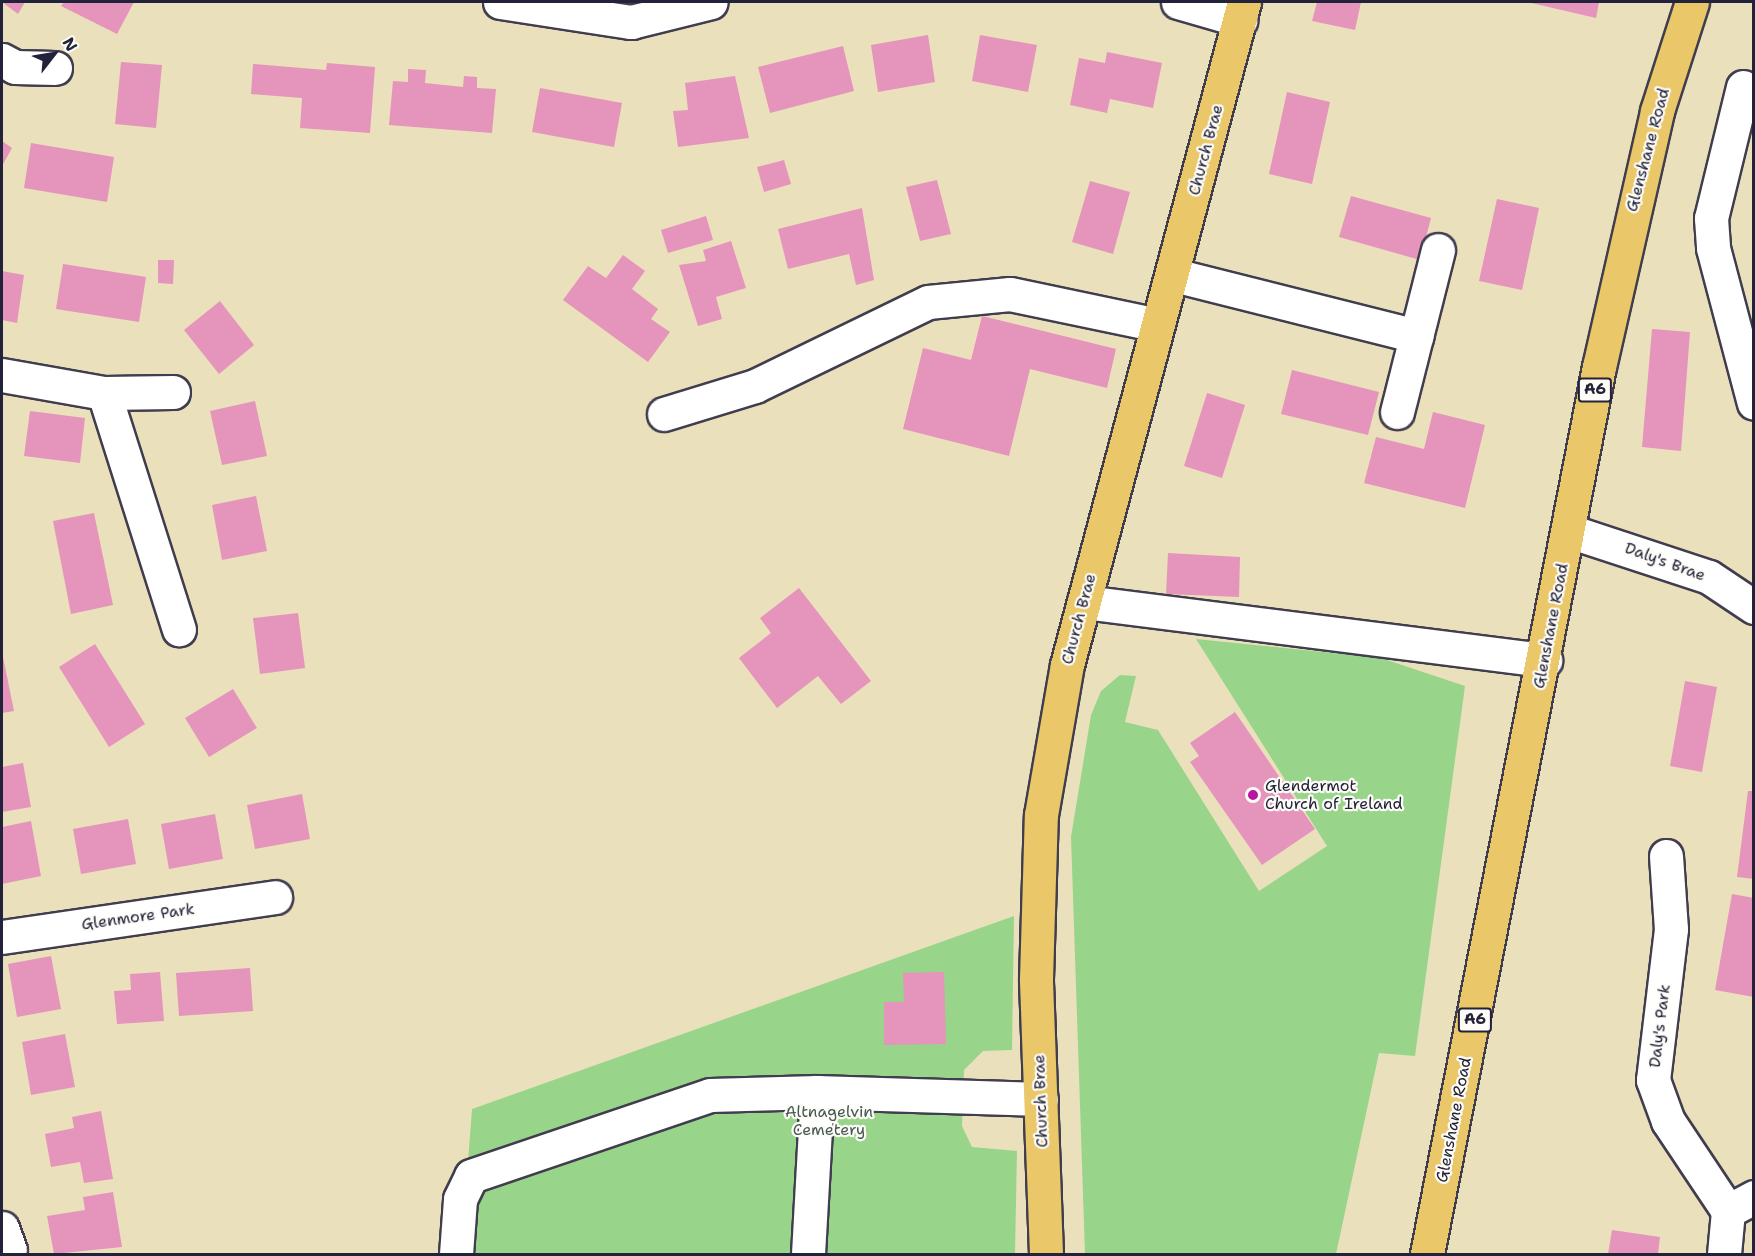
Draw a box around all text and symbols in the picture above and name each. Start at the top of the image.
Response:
north arrow [24,24,84,84]
text: N [58,34,82,55]
street label: Glenshane Road [1622,86,1674,214]
street label: Church Brae [1185,103,1227,197]
road number: A6 [1577,378,1613,402]
street label: Daly's Brae [1622,539,1708,585]
street label: Glenshane Road [1529,562,1573,690]
street label: Church Brae [1058,572,1100,666]
place label: Glendermot Church of Ireland [1265,776,1403,814]
marker: Glendermot Church of Ireland [1246,788,1260,802]
street label: Glenmore Park [80,900,196,934]
street label: Daly's Park [1645,983,1675,1069]
road number: A6 [1457,1008,1493,1032]
street label: Church Brae [1030,1054,1052,1148]
street label: Glenshane Road [1432,1056,1476,1184]
park label: Altnagelvin Cemetery [785,1102,873,1140]

